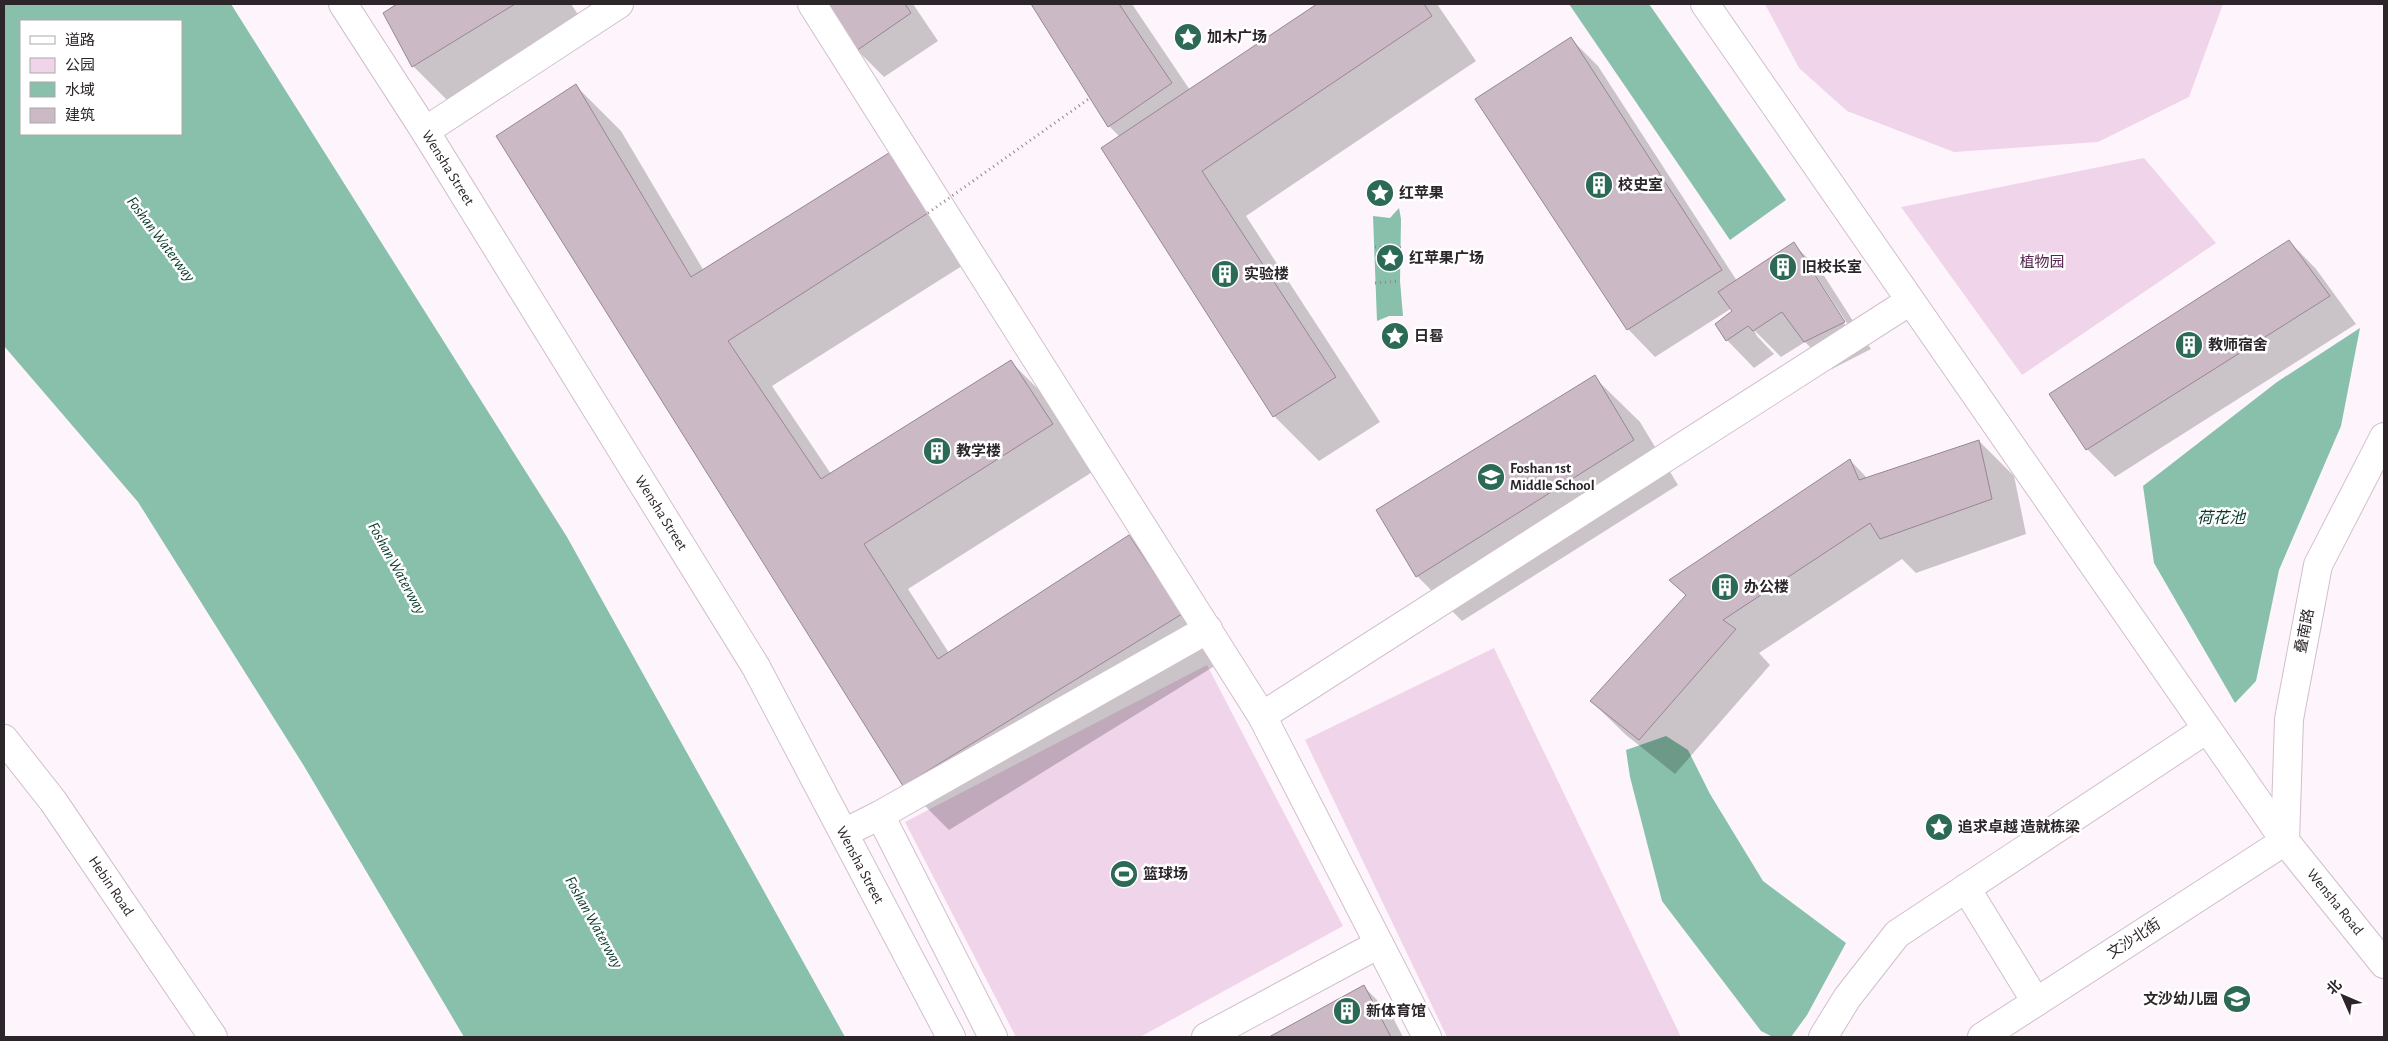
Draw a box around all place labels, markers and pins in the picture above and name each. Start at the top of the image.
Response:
place icon: 加木广场 [1173,22,1203,52]
place label: 加木广场 [1207,29,1267,45]
building icon: 校史室 [1584,170,1614,200]
place label: 校史室 [1618,176,1663,193]
place icon: 红苹果 [1365,178,1395,208]
place label: 红苹果 [1399,185,1444,201]
place icon: 红苹果广场 [1375,243,1405,273]
place label: 红苹果广场 [1409,250,1484,266]
building icon: 旧校长室 [1768,252,1798,282]
place label: 旧校长室 [1802,258,1862,275]
building icon: 实验楼 [1210,259,1240,289]
place label: 实验楼 [1244,265,1289,282]
place icon: 日晷 [1380,321,1410,351]
place label: 日晷 [1414,329,1444,344]
building icon: 教师宿舍 [2174,330,2204,360]
place label: 教师宿舍 [2208,337,2268,353]
building icon: 教学楼 [922,436,952,466]
place label: 教学楼 [956,442,1001,459]
place label: Foshan 1st Middle School [1510,461,1595,493]
school or university icon: Foshan 1st Middle School [1476,462,1506,492]
building icon: 办公楼 [1710,572,1740,602]
place label: 办公楼 [1744,579,1789,595]
place icon: 追求卓越 造就栋梁 [1924,812,1954,842]
place label: 追求卓越 造就栋梁 [1958,818,2080,835]
sports icon: 篮球场 [1109,859,1139,889]
place label: 篮球场 [1143,865,1188,882]
school or university icon: 文沙幼儿园 [2222,984,2252,1014]
place label: 文沙幼儿园 [2143,990,2218,1007]
building icon: 新体育馆 [1332,996,1362,1026]
place label: 新体育馆 [1366,1003,1426,1019]

